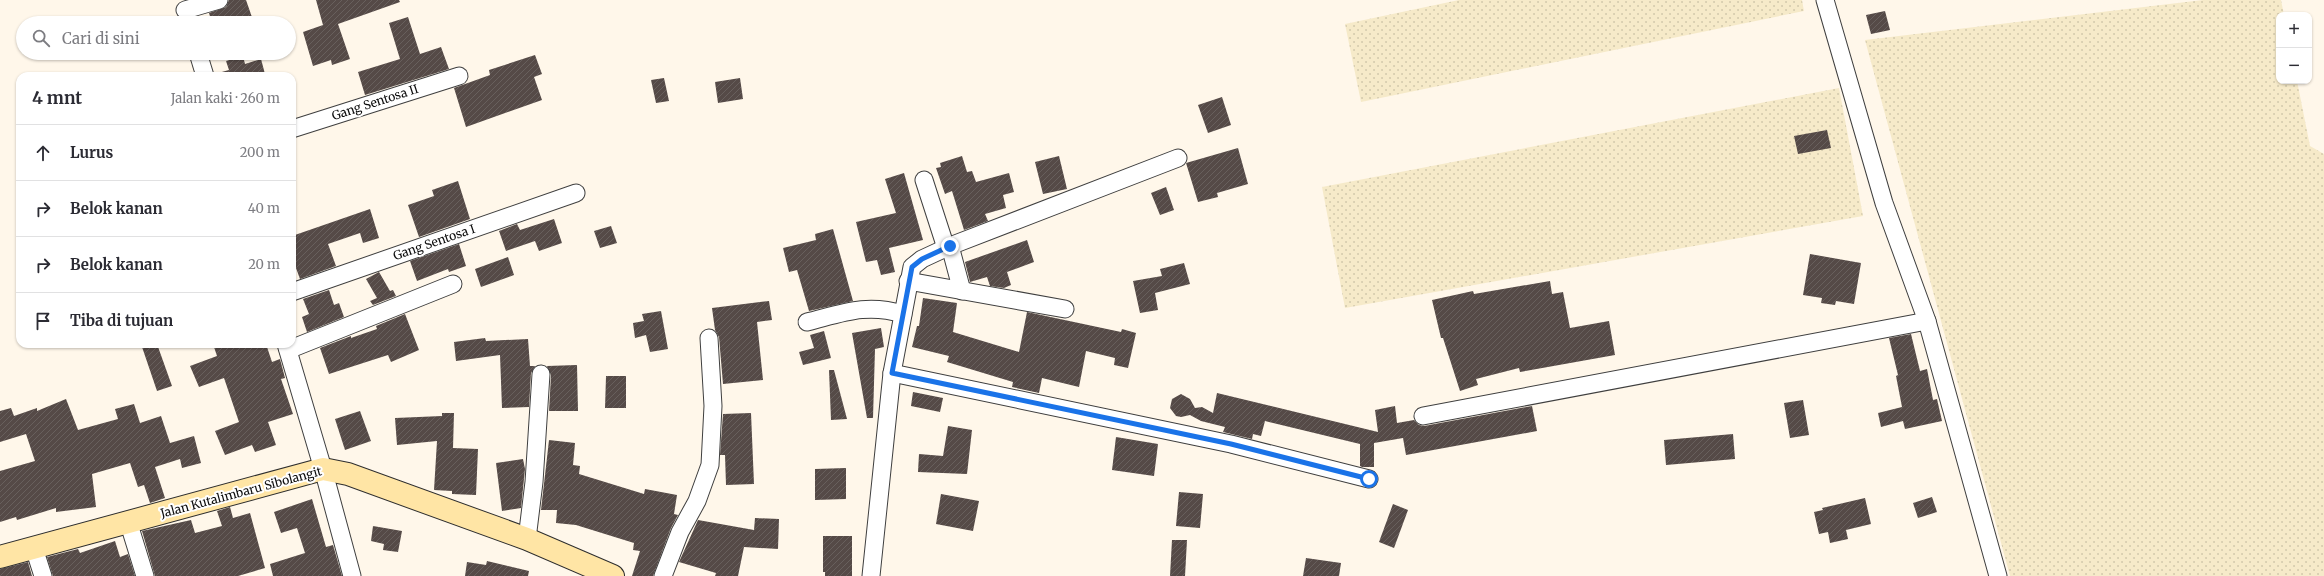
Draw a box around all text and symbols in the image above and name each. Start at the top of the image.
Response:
map controls [2276,12,2312,84]
button: + [2276,12,2312,48]
search box [16,16,296,60]
icon: search [30,27,52,49]
text: Cari di sini [62,29,140,48]
button: − [2276,48,2312,84]
street label: Gang Sentosa II [330,81,420,123]
text: 4 mnt [32,87,82,109]
text: Jalan kaki · 260 m [171,90,280,107]
icon: ahead [32,142,54,164]
text: Lurus [70,143,113,162]
text: 200 m [240,144,280,161]
icon: right [32,198,54,220]
text: Belok kanan [70,199,163,218]
text: 40 m [248,200,280,217]
street label: Gang Sentosa I [391,221,477,263]
route end [941,237,959,255]
icon: right [32,254,54,276]
text: Belok kanan [70,255,163,274]
text: 20 m [248,256,280,273]
icon: arrive [32,310,54,332]
text: Tiba di tujuan [70,311,173,330]
street label: Jalan Kutalimbaru Sibolangit [158,463,324,521]
route start [1360,470,1378,488]

